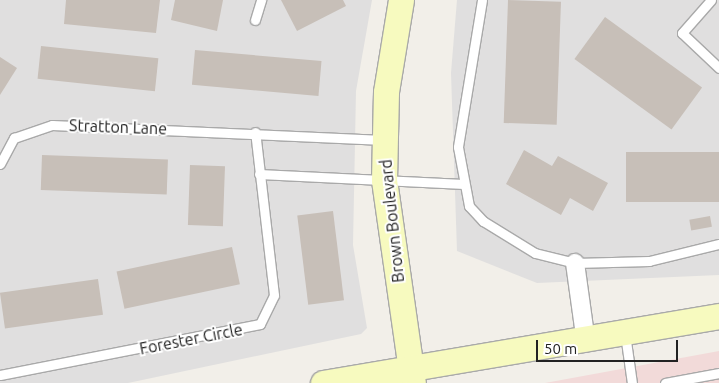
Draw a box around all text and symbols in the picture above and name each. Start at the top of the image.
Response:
street label: Stratton Lane [69,116,167,138]
street label: Brown Boulevard [376,158,408,284]
street label: Forester Circle [138,320,244,358]
scale bar [539,330,682,362]
text: 50 m [544,340,577,357]

